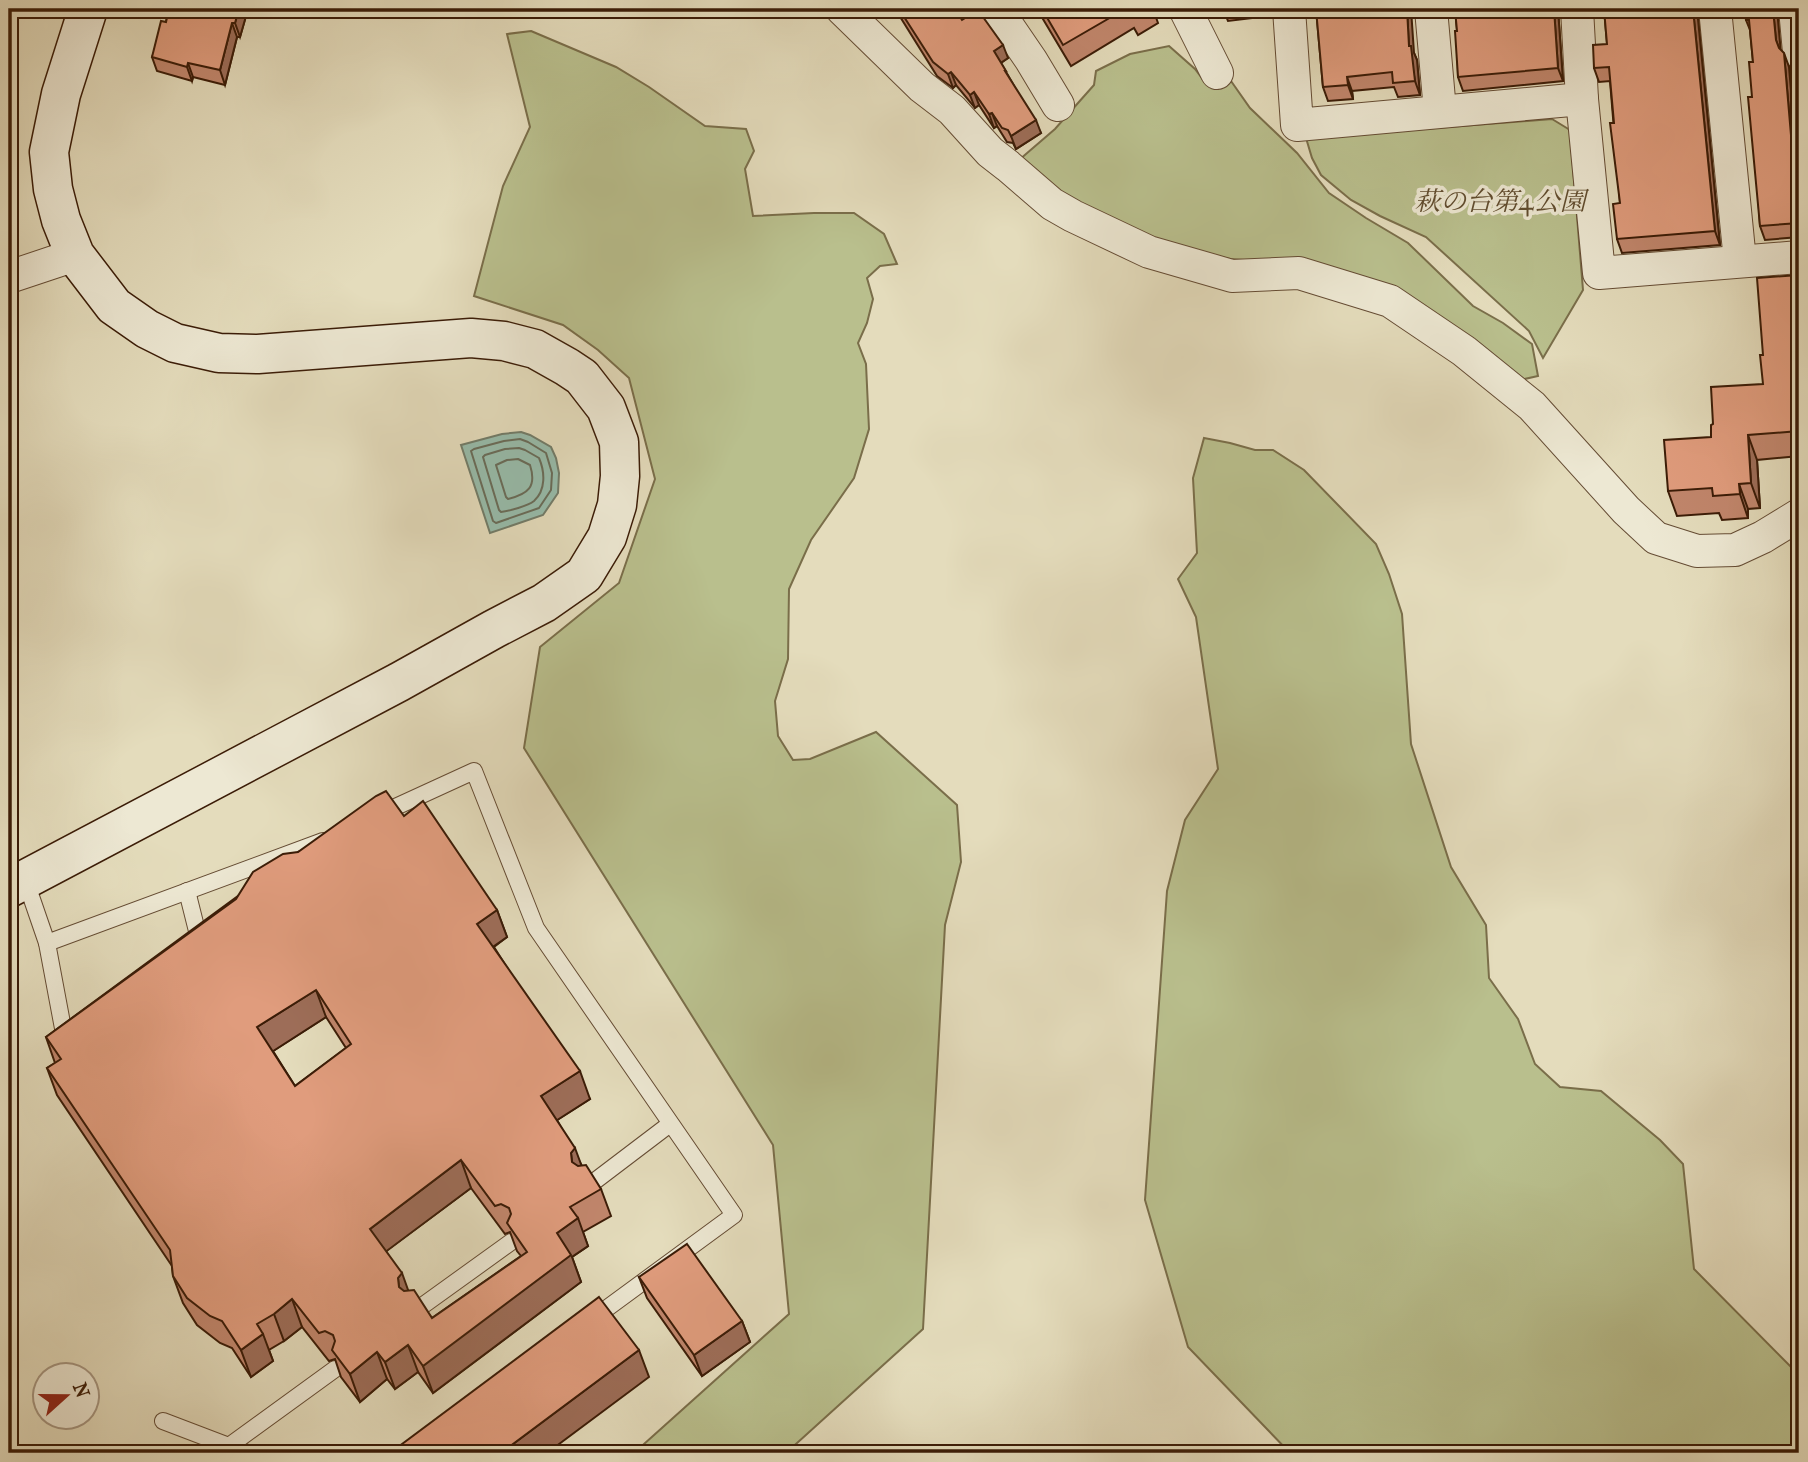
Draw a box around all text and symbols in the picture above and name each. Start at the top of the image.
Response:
park label: 萩の台第4公園 [1414,186,1590,217]
north arrow [32,1360,102,1430]
text: N [68,1380,94,1401]

